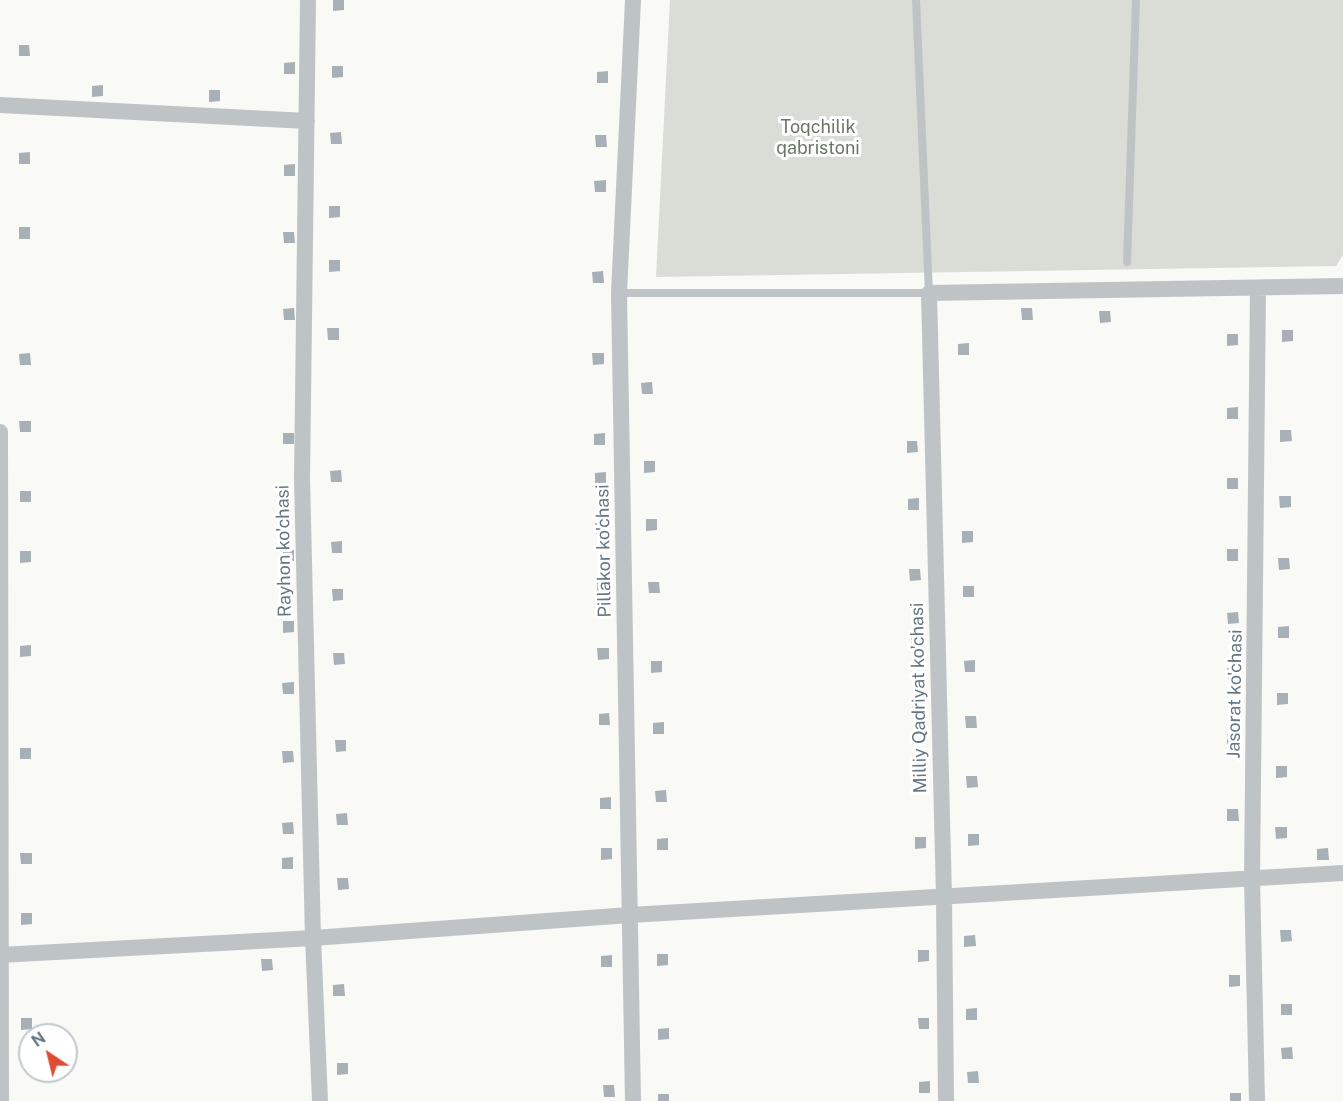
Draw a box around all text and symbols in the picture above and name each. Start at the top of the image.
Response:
park label: Toqchilik qabristoni [776,116,860,158]
street label: Pillakor ko'chasi [592,484,616,618]
street label: Rayhon ko'chasi [272,485,296,617]
street label: Milliy Qadriyat ko'chasi [907,602,931,794]
street label: Jasorat ko'chasi [1223,629,1247,759]
north arrow [18,1023,78,1083]
text: N [28,1028,49,1051]

